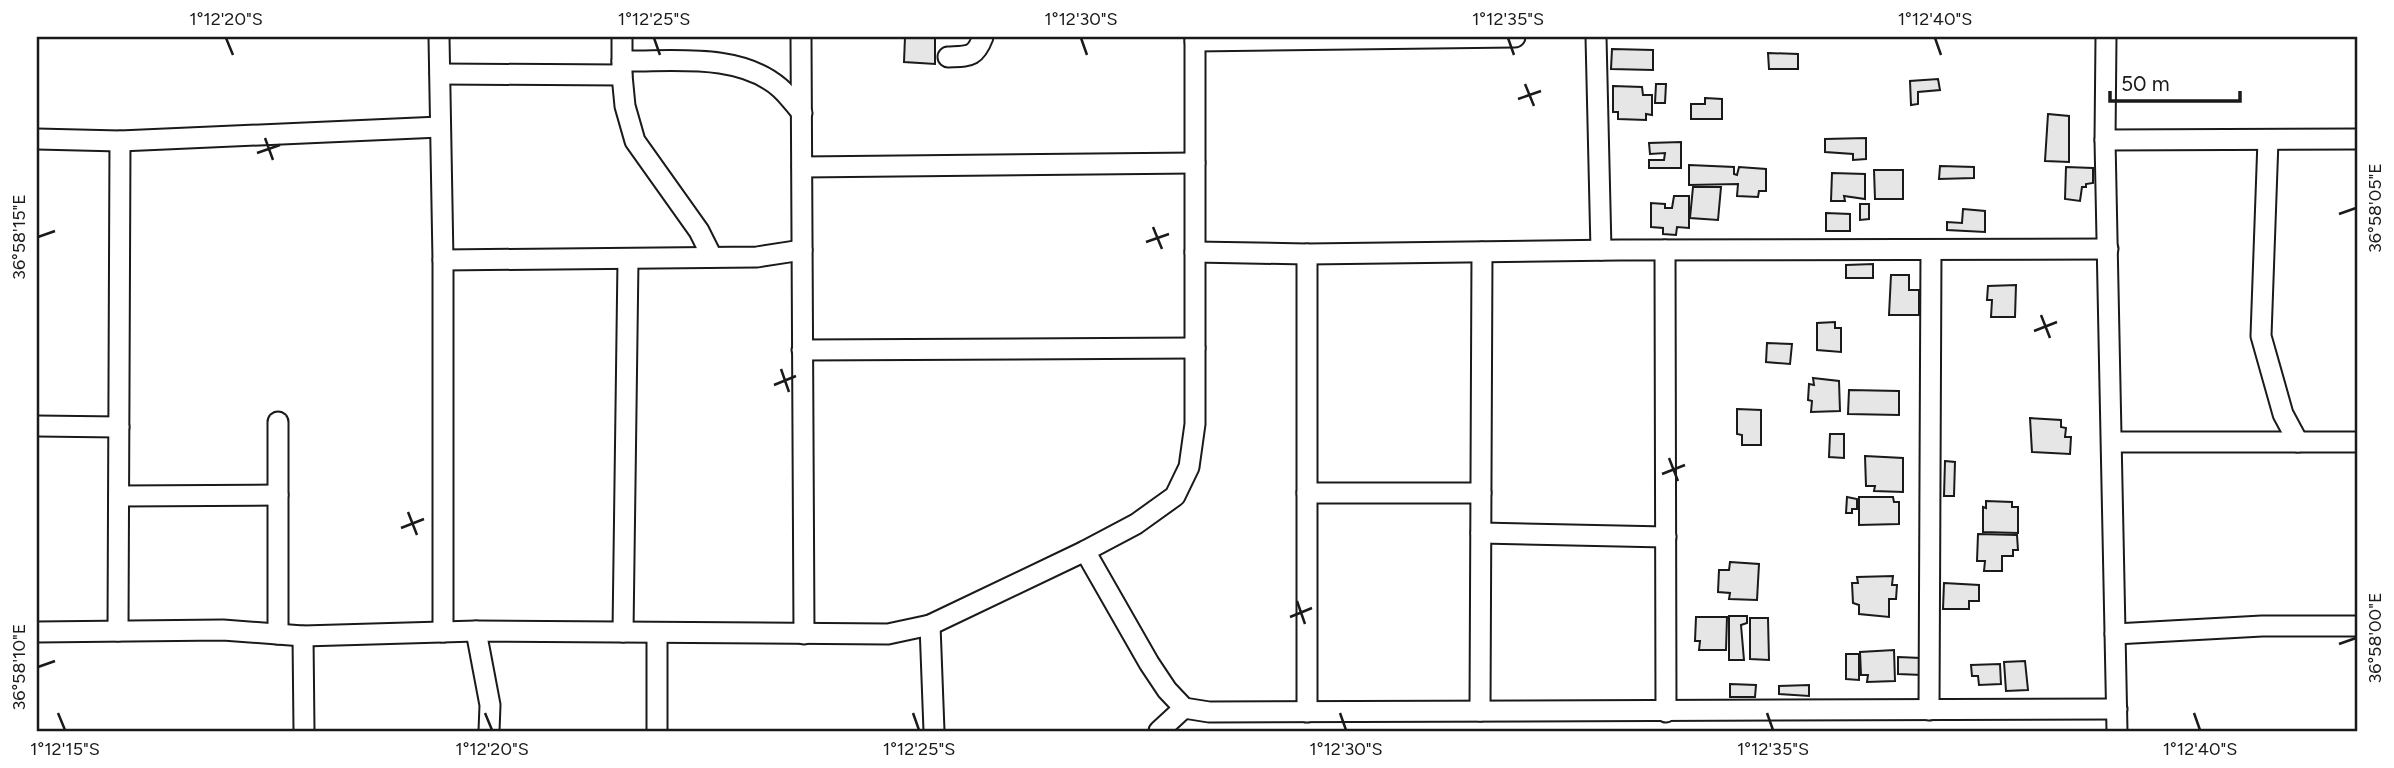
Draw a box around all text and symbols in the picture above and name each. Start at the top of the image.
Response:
text: 1°12'20"S [189,8,263,30]
text: 1°12'25"S [618,8,690,30]
text: 1°12'30"S [1044,8,1118,30]
text: 1°12'35"S [1472,8,1544,30]
text: 1°12'40"S [1898,8,1972,30]
scale bar [2110,60,2240,104]
text: 50 m [2121,71,2170,96]
text: 36°58'05"E [2364,163,2386,253]
text: 36°58'15"E [8,194,30,280]
text: 36°58'00"E [2364,592,2386,684]
text: 36°58'10"E [8,623,30,711]
text: 1°12'15"S [30,738,100,760]
text: 1°12'20"S [455,738,529,760]
text: 1°12'25"S [883,738,955,760]
text: 1°12'30"S [1309,738,1383,760]
text: 1°12'35"S [1737,738,1809,760]
text: 1°12'40"S [2163,738,2237,760]

